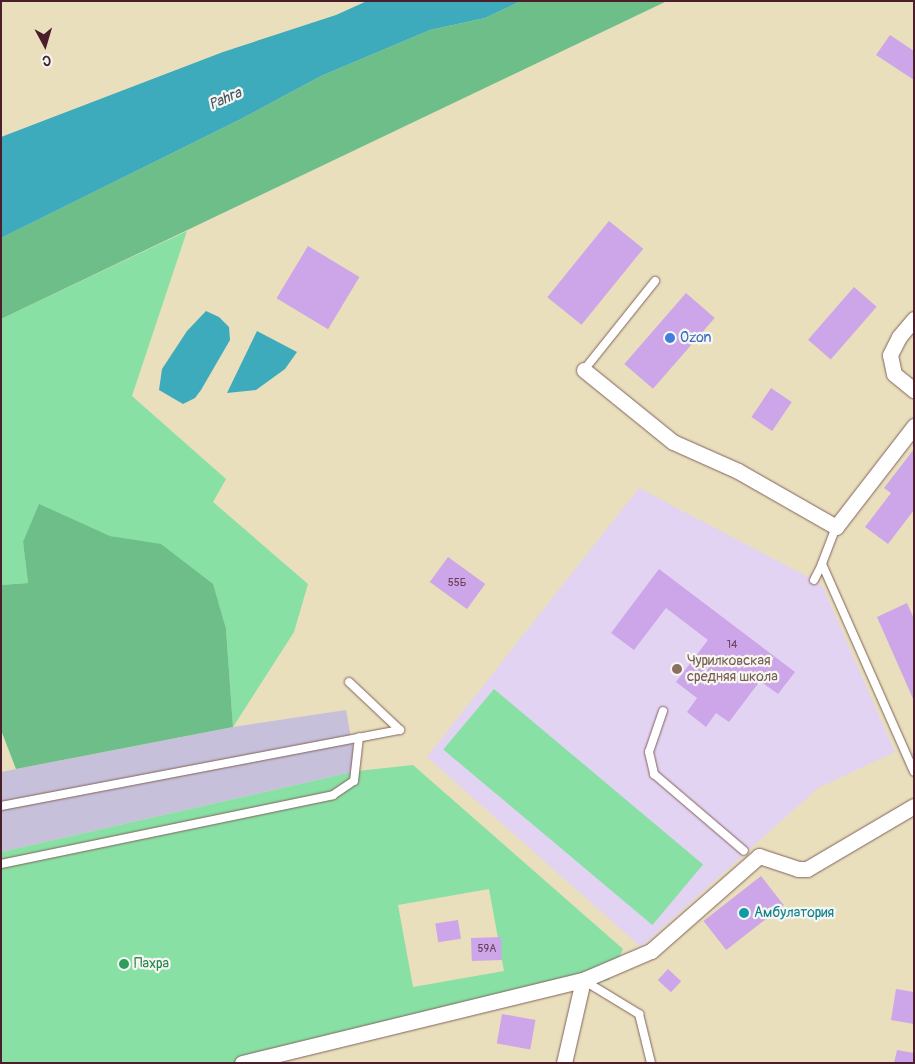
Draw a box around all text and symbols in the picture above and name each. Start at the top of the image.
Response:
north arrow [20,20,70,70]
text: С [41,52,52,69]
water label: Pahra [206,84,244,114]
place label: Ozon [680,330,711,346]
marker: Ozon [664,332,676,344]
house number: 55Б [448,576,466,590]
house number: 14 [727,638,737,652]
place label: Чурилковская средняя школа [687,653,778,686]
marker: Чурилковская средняя школа [671,663,683,675]
place label: Амбулатория [754,905,834,921]
marker: Амбулатория [738,907,750,919]
house number: 59А [478,942,496,956]
place label: Пахра [134,956,169,972]
marker: Пахра [118,958,130,970]

